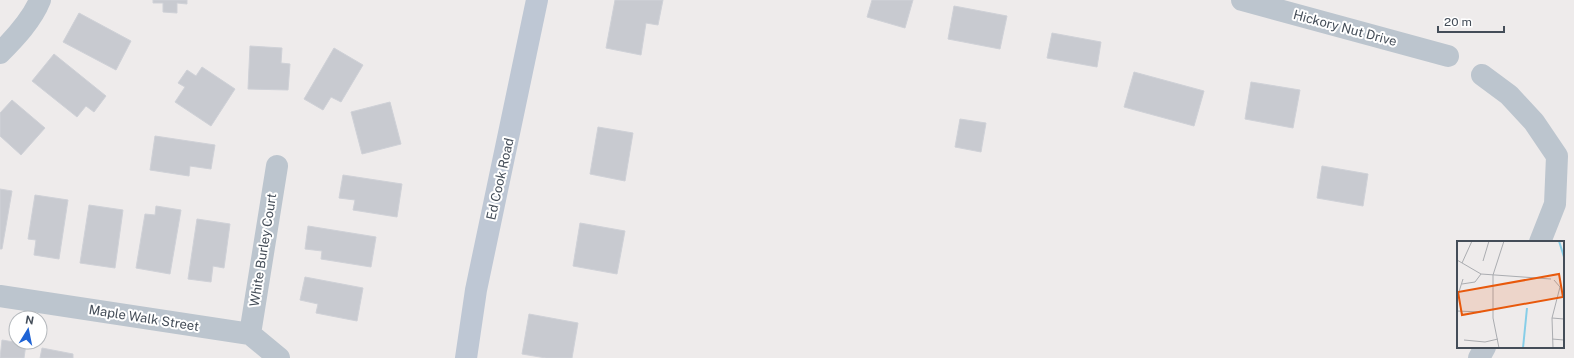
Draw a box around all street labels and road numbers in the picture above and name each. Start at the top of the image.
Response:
street label: Hickory Nut Drive [1292,7,1398,49]
street label: Ed Cook Road [483,136,517,222]
street label: White Burley Court [247,192,279,308]
street label: Maple Walk Street [88,302,200,334]

